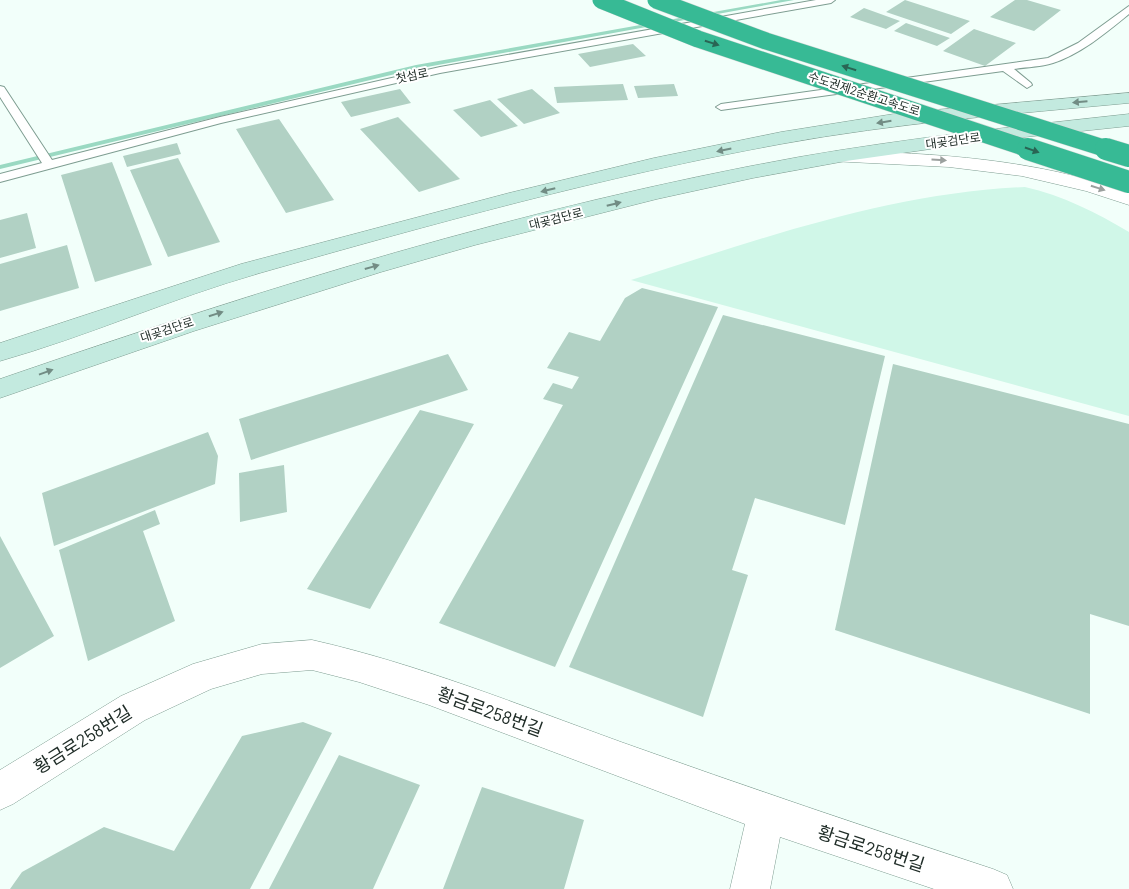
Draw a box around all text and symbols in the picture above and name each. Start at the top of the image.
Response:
one-way arrow [704,40,719,47]
one-way arrow [841,63,856,71]
street label: 첫섬로 [394,65,429,85]
street label: 수도권제2순환고속도로 [807,68,922,118]
one-way arrow [1072,99,1088,107]
one-way arrow [876,118,892,126]
street label: 대곶검단로 [925,129,981,151]
one-way arrow [715,146,731,154]
one-way arrow [1024,147,1039,154]
one-way arrow [931,156,947,164]
one-way arrow [1091,184,1106,192]
one-way arrow [541,186,556,194]
one-way arrow [606,200,621,208]
street label: 대곶검단로 [527,205,584,231]
one-way arrow [364,263,379,271]
one-way arrow [209,310,224,318]
street label: 대곶검단로 [138,314,195,344]
one-way arrow [39,368,54,376]
street label: 황금로258번길 [434,682,546,740]
street label: 황금로258번길 [30,700,135,778]
street label: 황금로258번길 [815,820,928,876]

